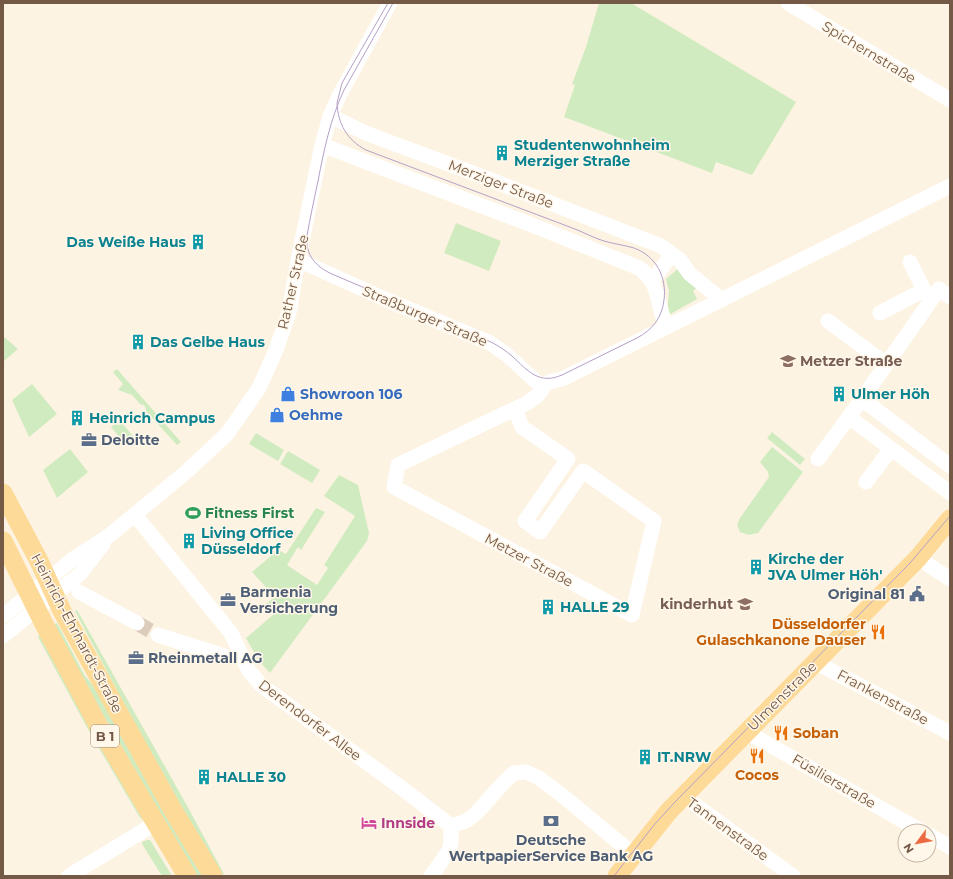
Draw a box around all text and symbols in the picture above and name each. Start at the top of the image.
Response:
street label: Spichernstraße [819,17,919,87]
place label: Studentenwohnheim Merziger Straße [514,136,670,170]
building icon: Studentenwohnheim Merziger Straße [493,144,511,162]
street label: Merziger Straße [446,156,556,212]
place label: Das Weiße Haus [66,233,187,251]
building icon: Das Weiße Haus [189,233,207,251]
street label: Rather Straße [273,233,313,331]
street label: Straßburger Straße [360,282,490,350]
building icon: Das Gelbe Haus [129,333,147,351]
place label: Das Gelbe Haus [150,333,265,351]
school or university icon: Metzer Straße [779,352,797,370]
place label: Metzer Straße [800,352,902,370]
shop icon: Showroon 106 [279,385,297,403]
place label: Showroon 106 [300,385,403,403]
building icon: Ulmer Höh [830,385,848,403]
place label: Ulmer Höh [851,385,930,403]
shop icon: Oehme [268,406,286,424]
place label: Oehme [289,406,343,424]
building icon: Heinrich Campus [68,409,86,427]
place label: Heinrich Campus [89,409,216,427]
office icon: Deloitte [80,431,98,449]
place label: Deloitte [101,431,160,449]
sports icon: Fitness First [184,504,202,522]
place label: Fitness First [205,504,294,522]
place label: Living Office Düsseldorf [201,524,294,558]
street label: Metzer Straße [482,529,576,591]
building icon: Living Office Düsseldorf [180,532,198,550]
street label: Heinrich-Ehrhardt-Straße [27,550,127,716]
place label: Kirche der JVA Ulmer Höh' [767,550,882,584]
building icon: Kirche der JVA Ulmer Höh' [747,558,765,576]
place label: Barmenia Versicherung [239,583,338,617]
place label: Original 81 [828,585,905,603]
public building icon: Original 81 [908,585,926,603]
office icon: Barmenia Versicherung [219,591,237,609]
place label: kinderhut [660,595,733,613]
school or university icon: kinderhut [736,595,754,613]
building icon: HALLE 29 [539,598,557,616]
place label: HALLE 29 [560,598,630,616]
place label: Düsseldorfer Gulaschkanone Dauser [696,615,866,649]
restaurant icon: Düsseldorfer Gulaschkanone Dauser [869,623,887,641]
office icon: Rheinmetall AG [127,649,145,667]
place label: Rheinmetall AG [148,649,263,667]
street label: Ulmenstraße [743,657,821,735]
street label: Frankenstraße [834,665,932,729]
street label: Derendorfer Allee [255,675,365,765]
restaurant icon: Soban [772,724,790,742]
place label: Soban [793,724,839,742]
road number: B 1 [91,725,119,747]
restaurant icon: Cocos [748,747,766,765]
building icon: IT.NRW [636,748,654,766]
place label: IT.NRW [657,748,711,766]
street label: Füsilierstraße [789,750,879,812]
place label: Cocos [735,766,779,784]
building icon: HALLE 30 [195,768,213,786]
place label: HALLE 30 [216,768,286,786]
street label: Tannenstraße [684,793,772,865]
bank icon: Deutsche WertpapierService Bank AG [542,812,560,830]
hotel icon: Innside [360,814,378,832]
place label: Innside [381,814,435,832]
north arrow [897,823,937,863]
place label: Deutsche WertpapierService Bank AG [449,831,653,865]
text: N [900,841,917,856]

